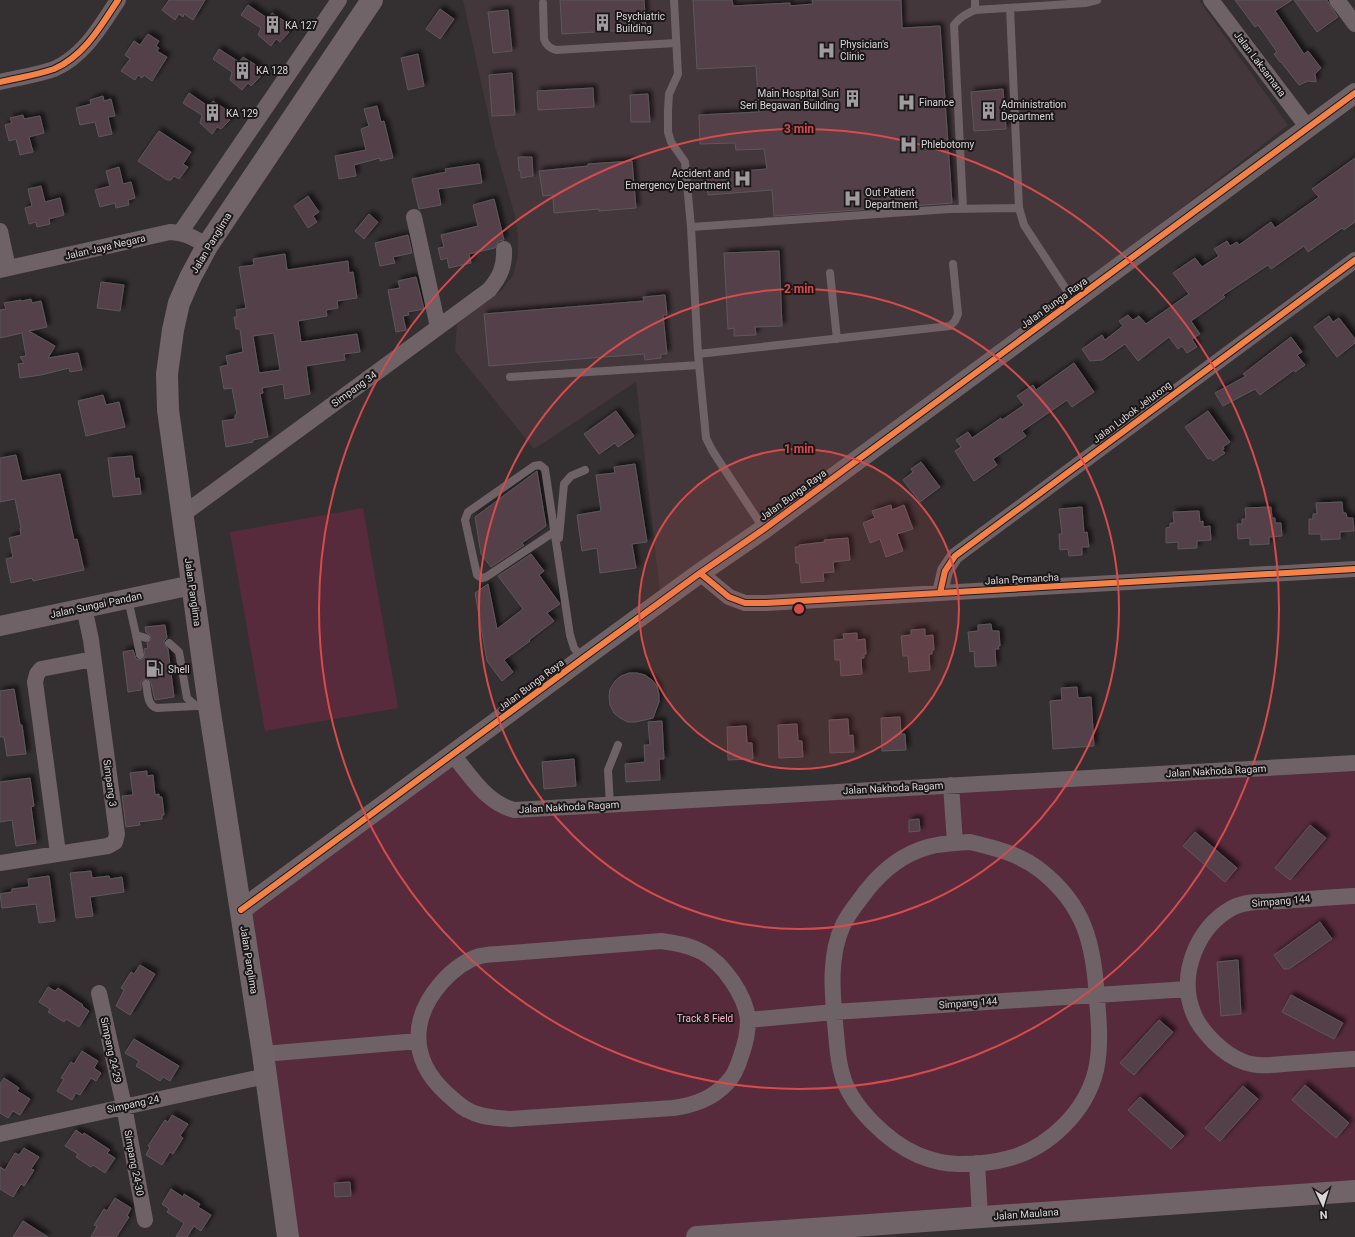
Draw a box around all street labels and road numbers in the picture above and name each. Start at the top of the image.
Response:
street label: Jalan Laksamana [1232,29,1288,99]
street label: Jalan Panglima [189,211,233,275]
street label: Jalan Jaya Negara [64,232,146,262]
street label: Jalan Bunga Raya [1019,275,1089,331]
street label: Simpang 34 [329,369,379,409]
street label: Jalan Lubok Jelutong [1091,379,1173,445]
street label: Jalan Bunga Raya [758,467,828,523]
street label: Jalan Panglima [183,557,203,627]
street label: Jalan Pemancha [985,572,1059,586]
street label: Jalan Sungai Pandan [49,590,143,620]
street label: Jalan Bunga Raya [496,657,566,713]
street label: Simpang 3 [101,759,119,807]
street label: Jalan Nakhoda Ragam [1165,763,1267,779]
street label: Jalan Nakhoda Ragam [842,780,944,796]
street label: Jalan Nakhoda Ragam [518,799,620,815]
street label: Simpang 144 [1251,893,1311,909]
street label: Jalan Panglima [238,925,260,995]
street label: Simpang 144 [938,995,998,1011]
street label: Simpang 24-29 [99,1016,123,1084]
street label: Simpang 24 [106,1093,160,1115]
street label: Simpang 24-30 [122,1129,146,1197]
street label: Jalan Maulana [993,1206,1059,1222]

